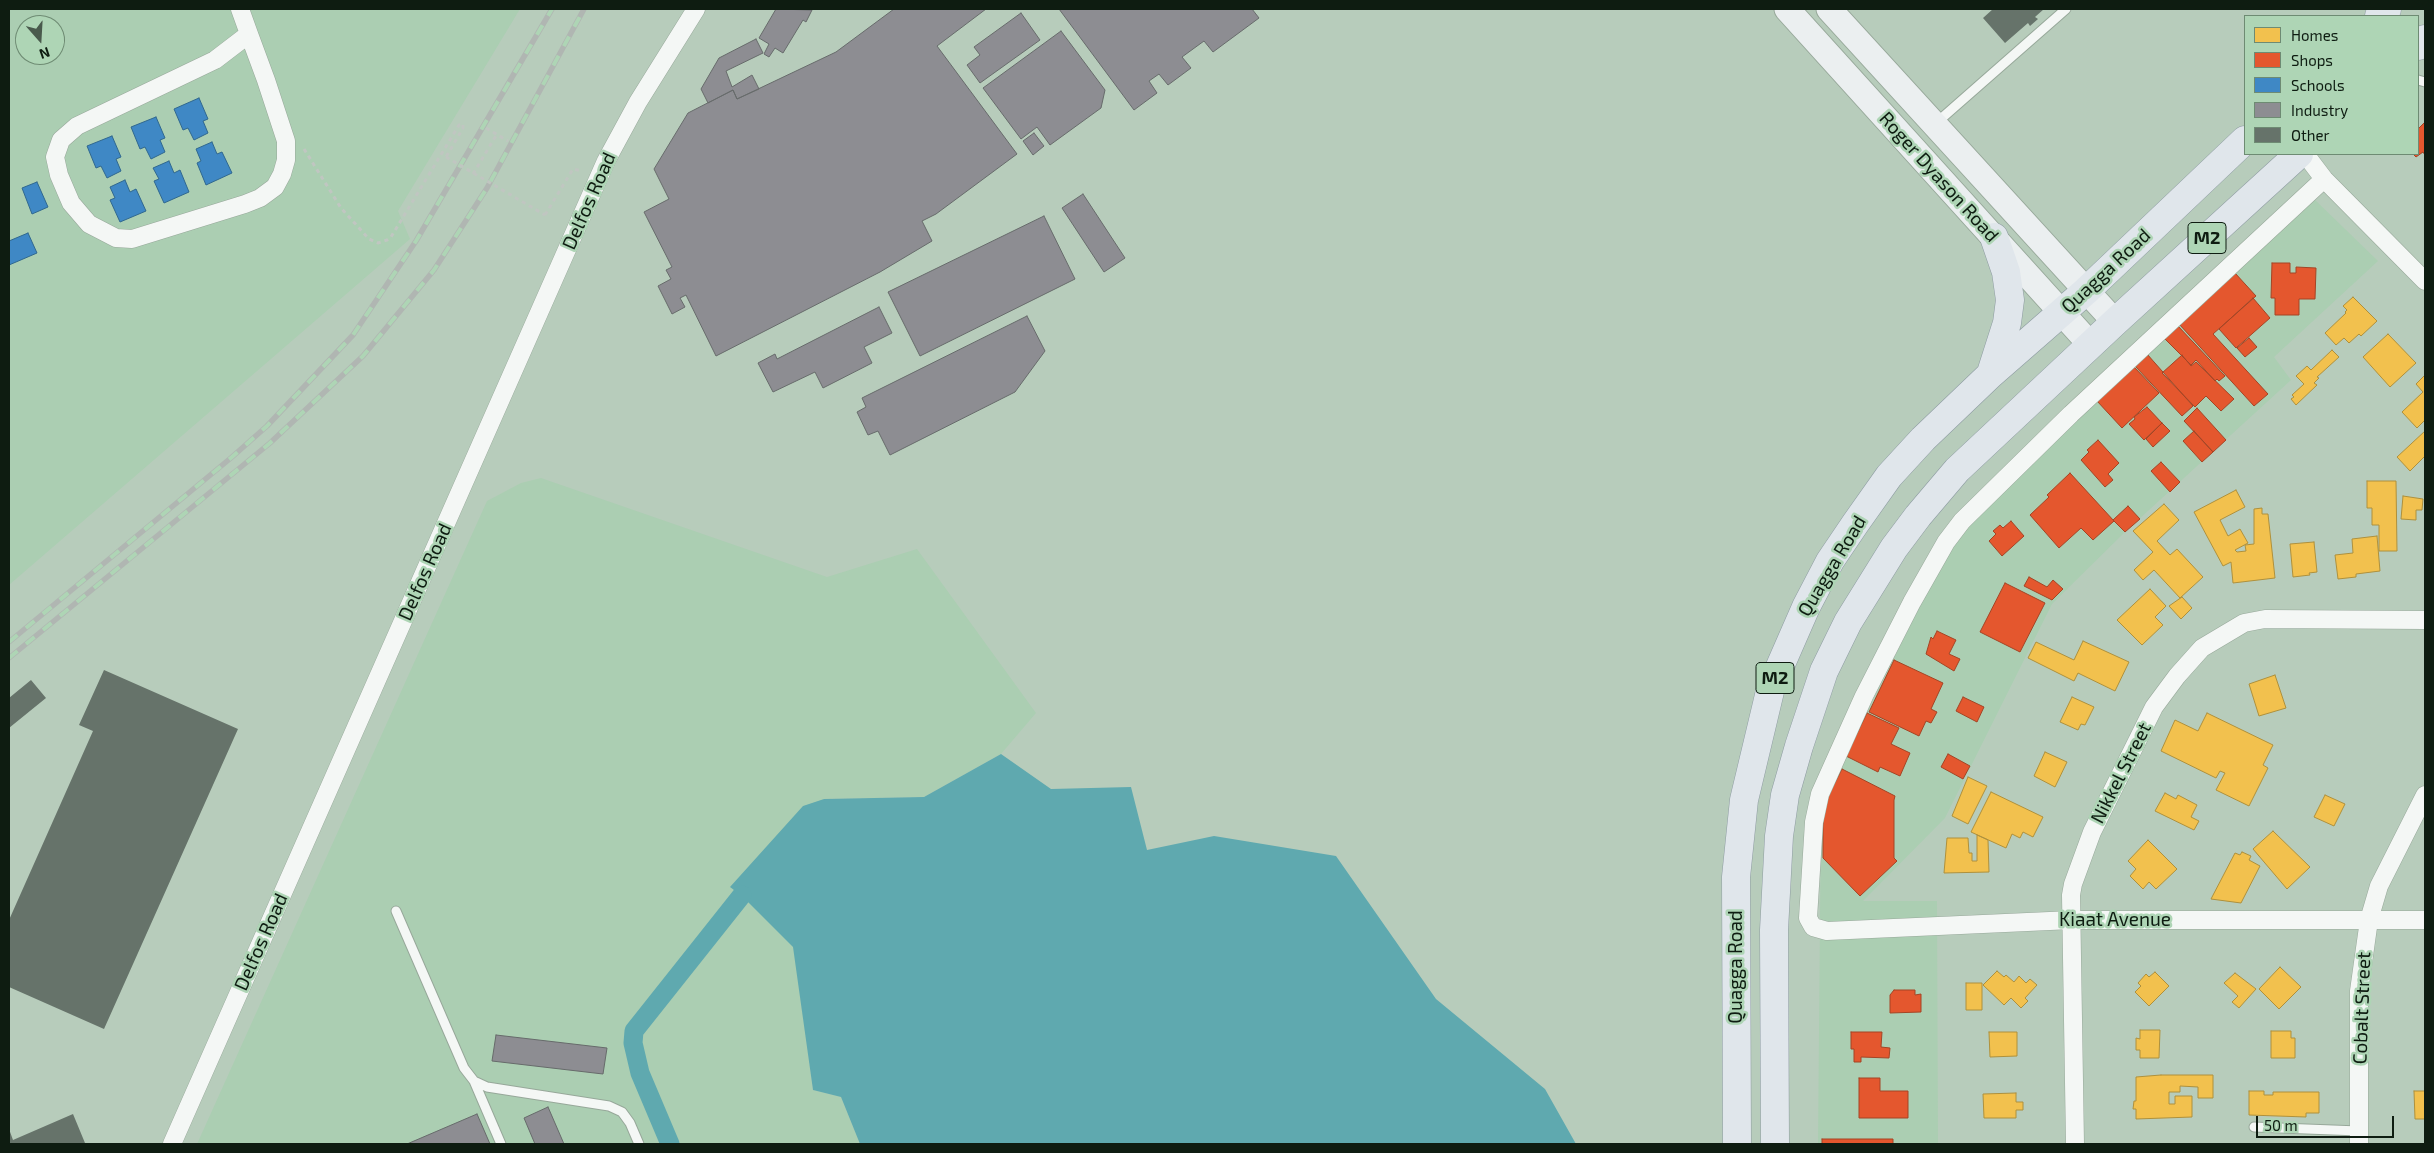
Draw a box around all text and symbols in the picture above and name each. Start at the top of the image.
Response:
north arrow [15,15,65,65]
legend [2244,15,2419,155]
text: Homes [2291,26,2338,44]
text: N [37,44,52,63]
text: Shops [2291,51,2333,69]
text: Schools [2291,76,2345,94]
text: Industry [2291,101,2348,119]
street label: Roger Dyason Road [1874,107,2004,247]
text: Other [2291,126,2330,144]
street label: Delfos Road [557,149,621,253]
road number: M2 [2188,222,2226,254]
street label: Quagga Road [2057,224,2155,318]
street label: Quagga Road [1793,511,1871,621]
street label: Delfos Road [393,520,457,624]
road number: M2 [1756,662,1794,694]
street label: Nikkel Street [2086,719,2156,827]
street label: Delfos Road [229,890,293,994]
street label: Kiaat Avenue [2059,909,2171,931]
street label: Quagga Road [1725,910,1747,1024]
street label: Cobalt Street [2349,951,2375,1065]
scale bar [2259,1106,2396,1138]
text: 50 m [2264,1116,2298,1134]

